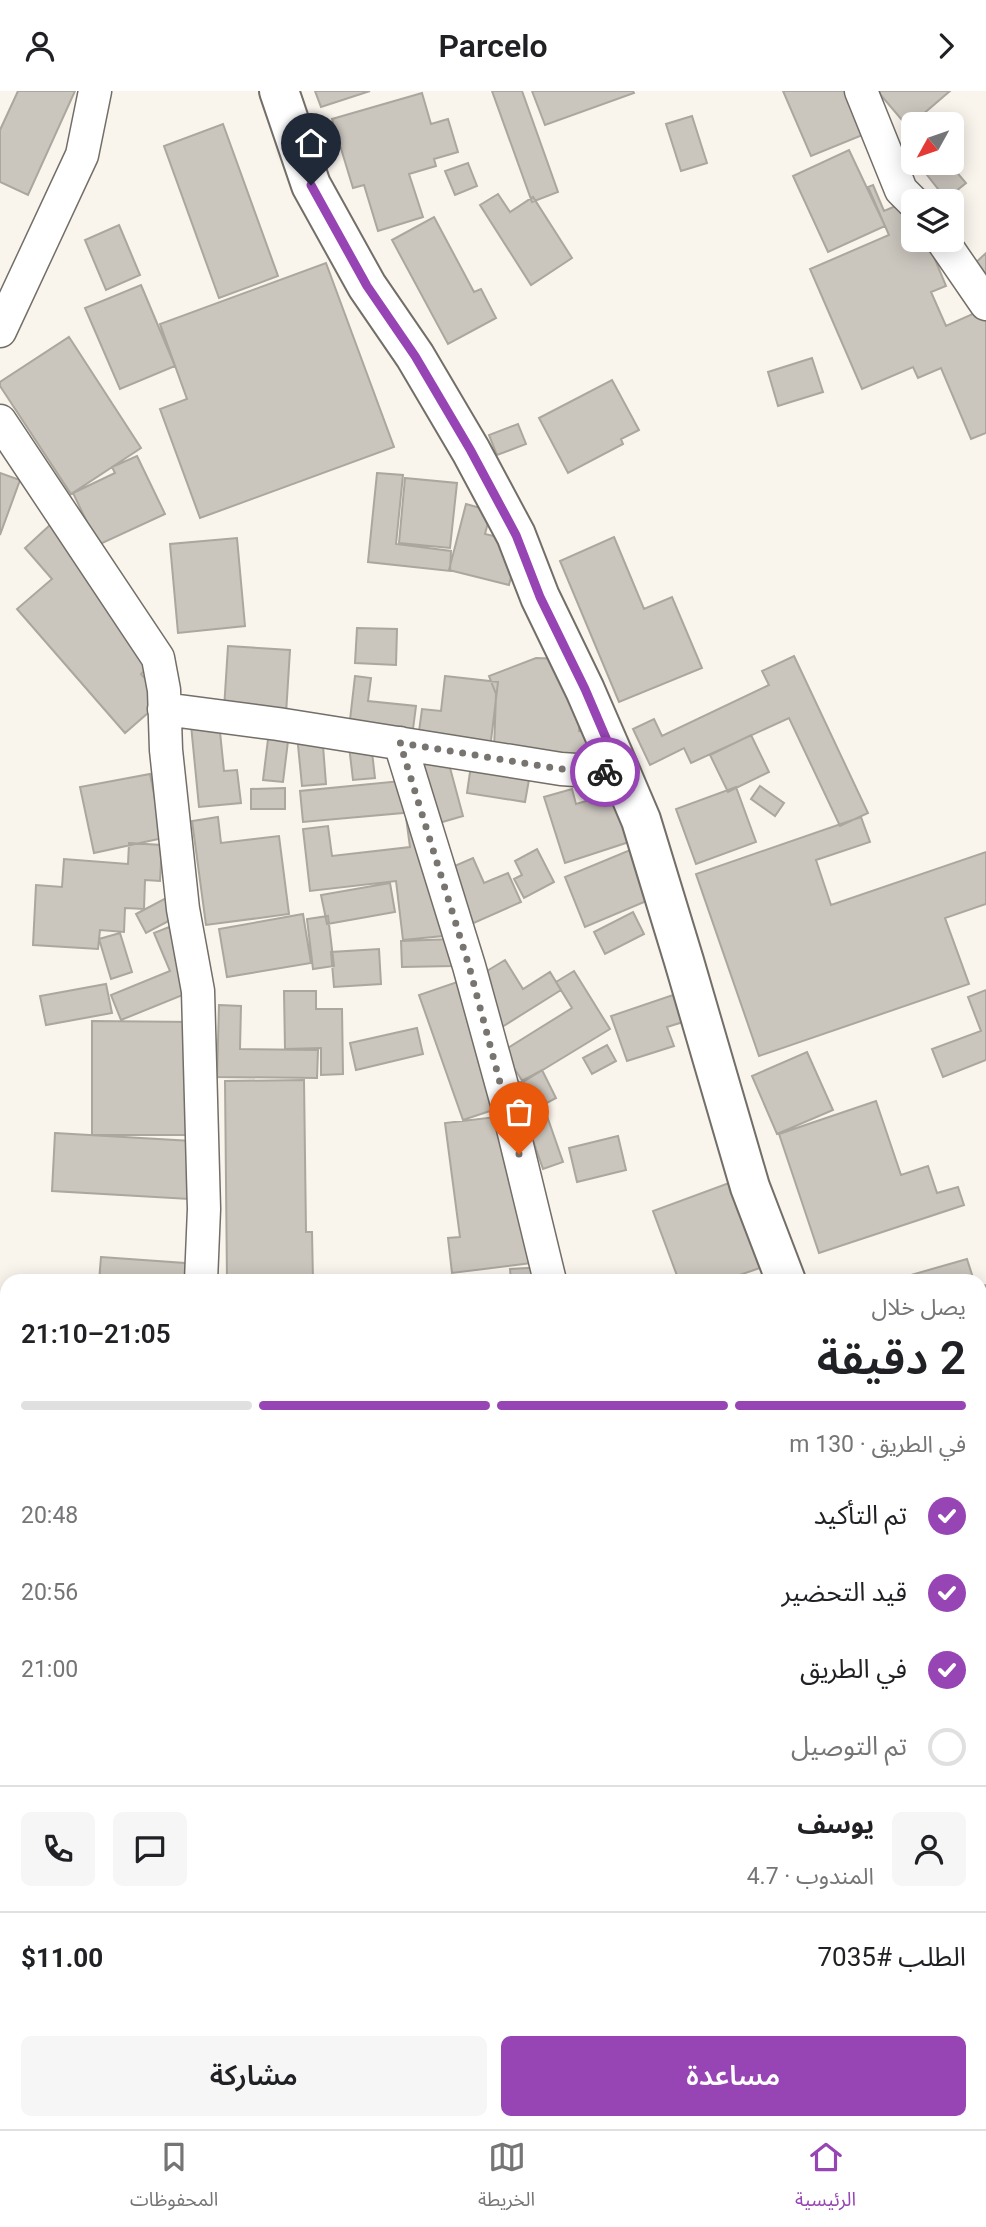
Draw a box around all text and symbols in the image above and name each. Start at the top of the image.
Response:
icon: person [21,27,59,65]
text: Parcelo [438,27,548,65]
icon: forward [927,27,965,65]
north arrow [901,112,964,175]
map controls [901,112,964,252]
pin [281,113,341,185]
icon: home [292,124,330,162]
button: layers [901,189,964,252]
courier [570,737,640,807]
icon: bike [586,753,624,791]
pin [489,1082,549,1154]
icon: bag [500,1093,538,1131]
text: يصل خلال [871,1294,966,1321]
text: 21:05–21:10 [21,1319,171,1349]
text: 2 دقيقة [817,1331,966,1385]
text: في الطريق · 130 m [789,1431,966,1458]
icon: check [928,1497,966,1535]
text: تم التأكيد [814,1500,907,1530]
text: 20:48 [21,1502,78,1529]
icon: check [928,1574,966,1612]
text: قيد التحضير [782,1577,907,1607]
text: 20:56 [21,1579,78,1606]
icon: check [928,1651,966,1689]
text: في الطريق [800,1654,907,1684]
text: 21:00 [21,1656,78,1683]
text: تم التوصيل [791,1731,907,1761]
text: يوسف [797,1809,874,1839]
button: phone [21,1812,95,1886]
button: chat [113,1812,187,1886]
button: person [892,1812,966,1886]
text: المندوب · 4.7 [747,1863,874,1890]
text: الطلب #7035 [817,1942,966,1972]
text: $11.00 [21,1943,103,1973]
button: مشاركة [21,2036,487,2116]
button: مساعدة [501,2036,966,2116]
tab: المحفوظات [130,2138,218,2220]
tab: الخريطة [478,2138,535,2220]
tab: الرئيسية [795,2138,856,2220]

